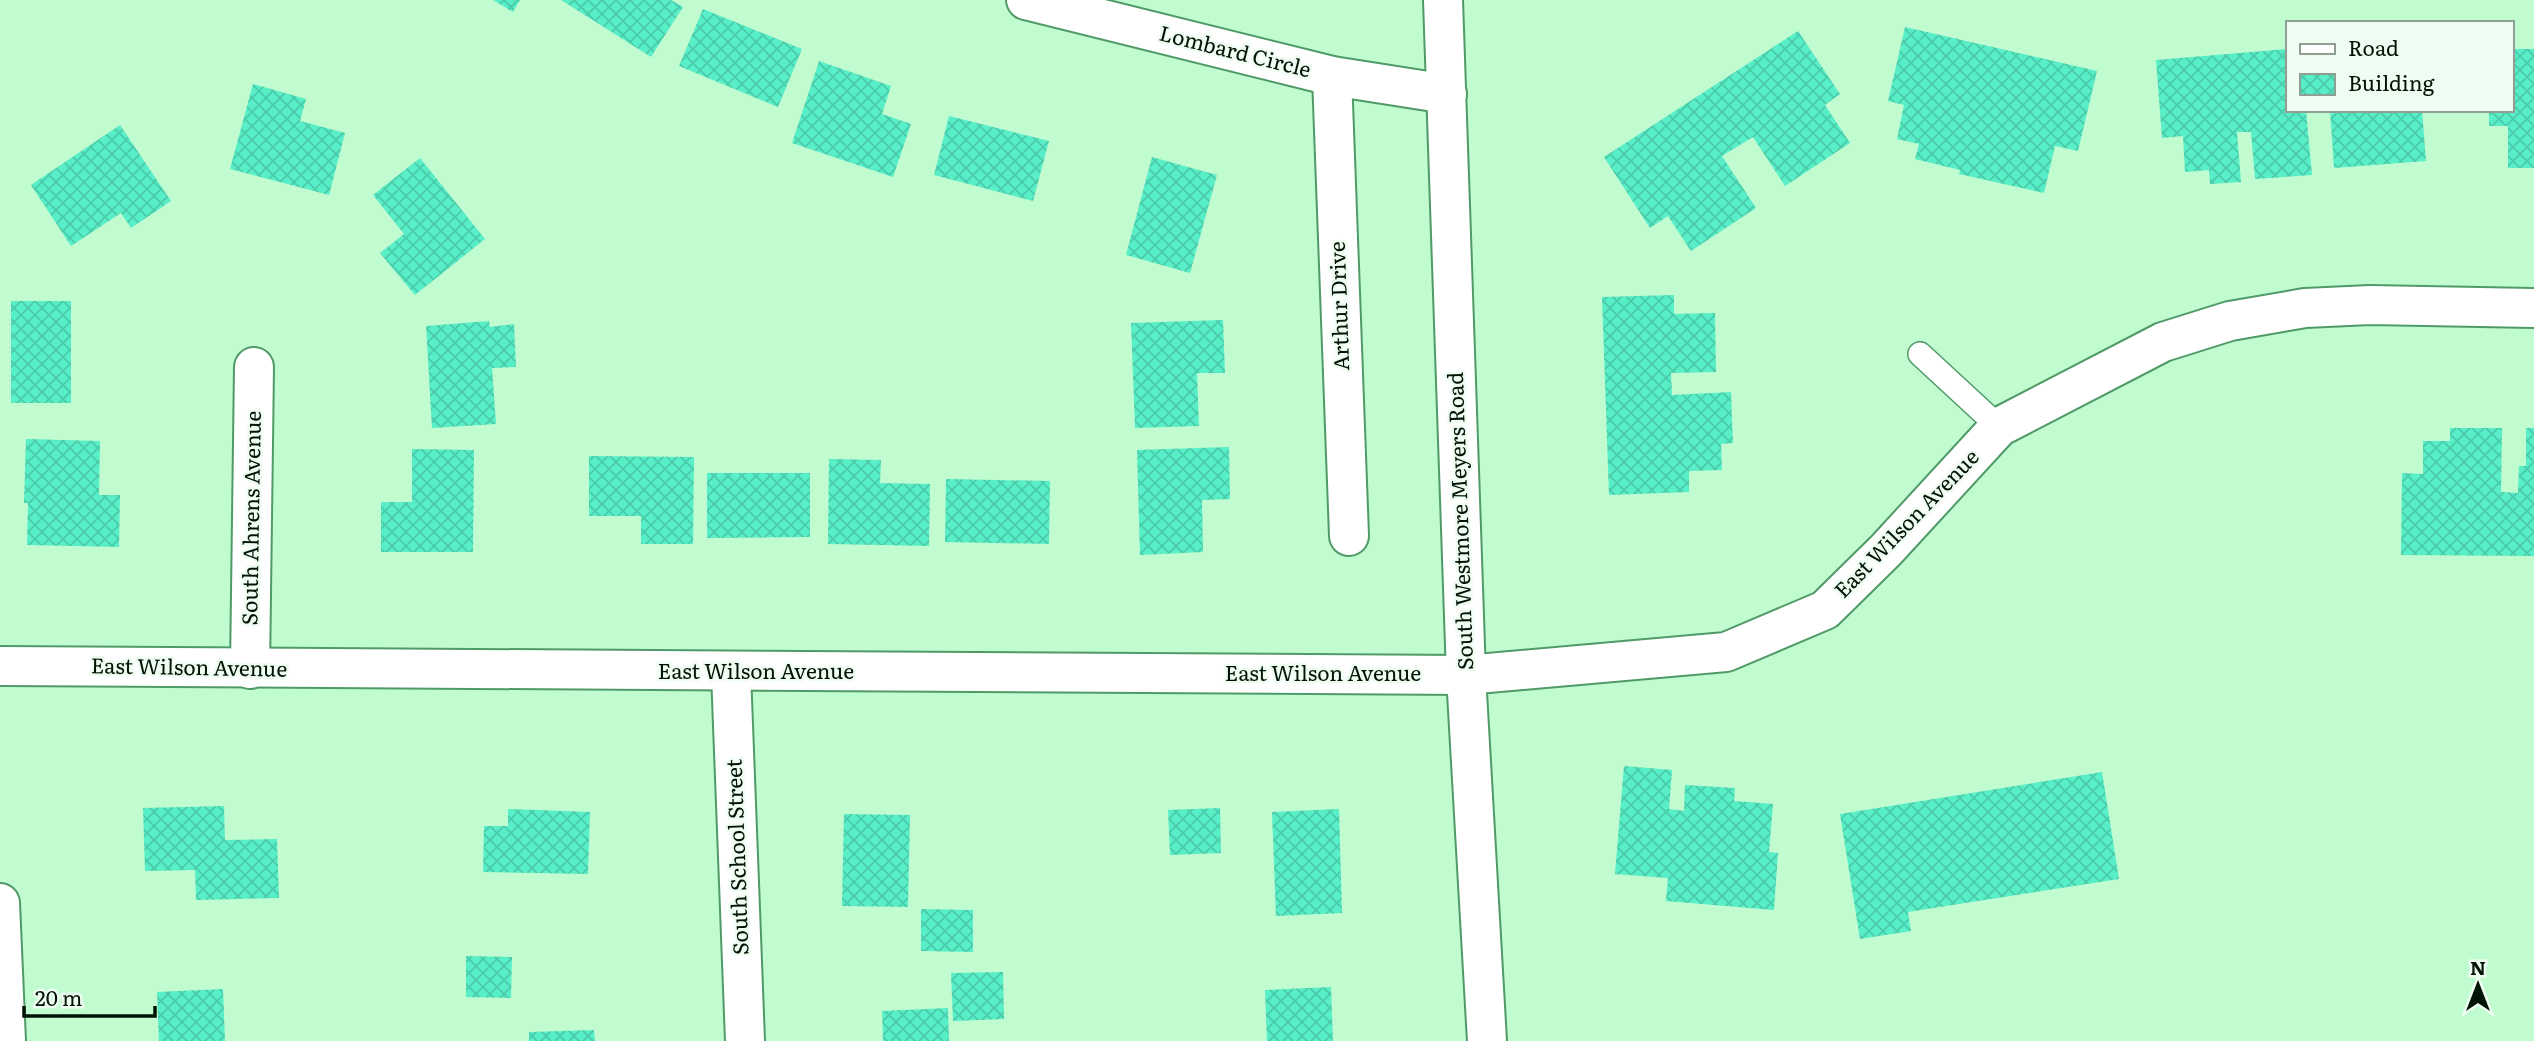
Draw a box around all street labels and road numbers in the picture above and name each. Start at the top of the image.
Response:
street label: Lombard Circle [1157,16,1315,83]
street label: Arthur Drive [1320,241,1355,371]
street label: South Westmore Meyers Road [1438,371,1479,671]
street label: South Ahrens Avenue [232,410,267,626]
street label: East Wilson Avenue [1826,441,1985,604]
street label: East Wilson Avenue [91,648,288,683]
street label: East Wilson Avenue [658,654,854,685]
street label: East Wilson Avenue [1225,656,1421,687]
street label: South School Street [717,758,754,956]

